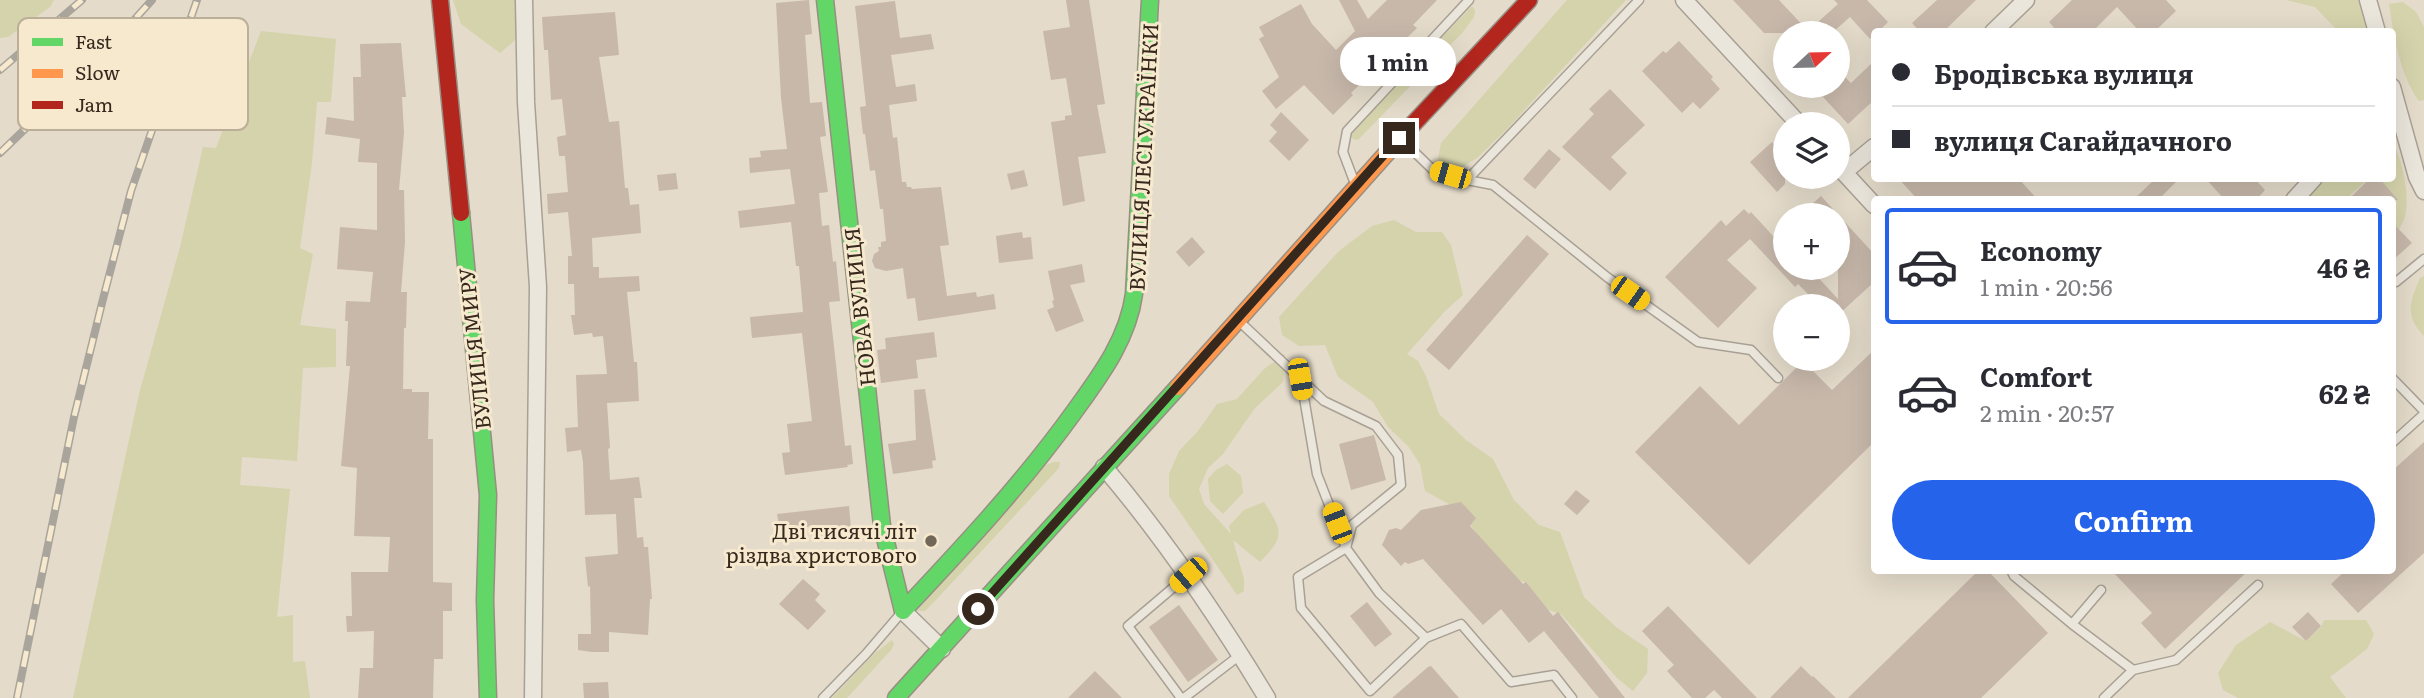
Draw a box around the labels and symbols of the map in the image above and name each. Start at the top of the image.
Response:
legend [18,18,248,130]
north arrow [1773,21,1850,98]
street label: ВУЛИЦЯ ЛЕСІ УКРАЇНКИ [1119,22,1165,292]
text: Fast [75,27,112,55]
callout: 1 min [1341,37,1457,86]
text: Slow [75,58,120,86]
text: Jam [75,90,113,118]
route end [1383,122,1415,154]
car [1427,159,1474,191]
street label: НОВА ВУЛИЦЯ [834,226,882,388]
street label: ВУЛИЦЯ МИРУ [449,266,497,431]
car [1607,272,1654,314]
car [1287,356,1314,402]
car [1320,500,1355,546]
place label: Дві тисячі літ різдва христового [726,514,917,569]
marker: Дві тисячі літ різдва христового [923,533,939,549]
car [1166,553,1211,597]
route start [962,593,994,625]

